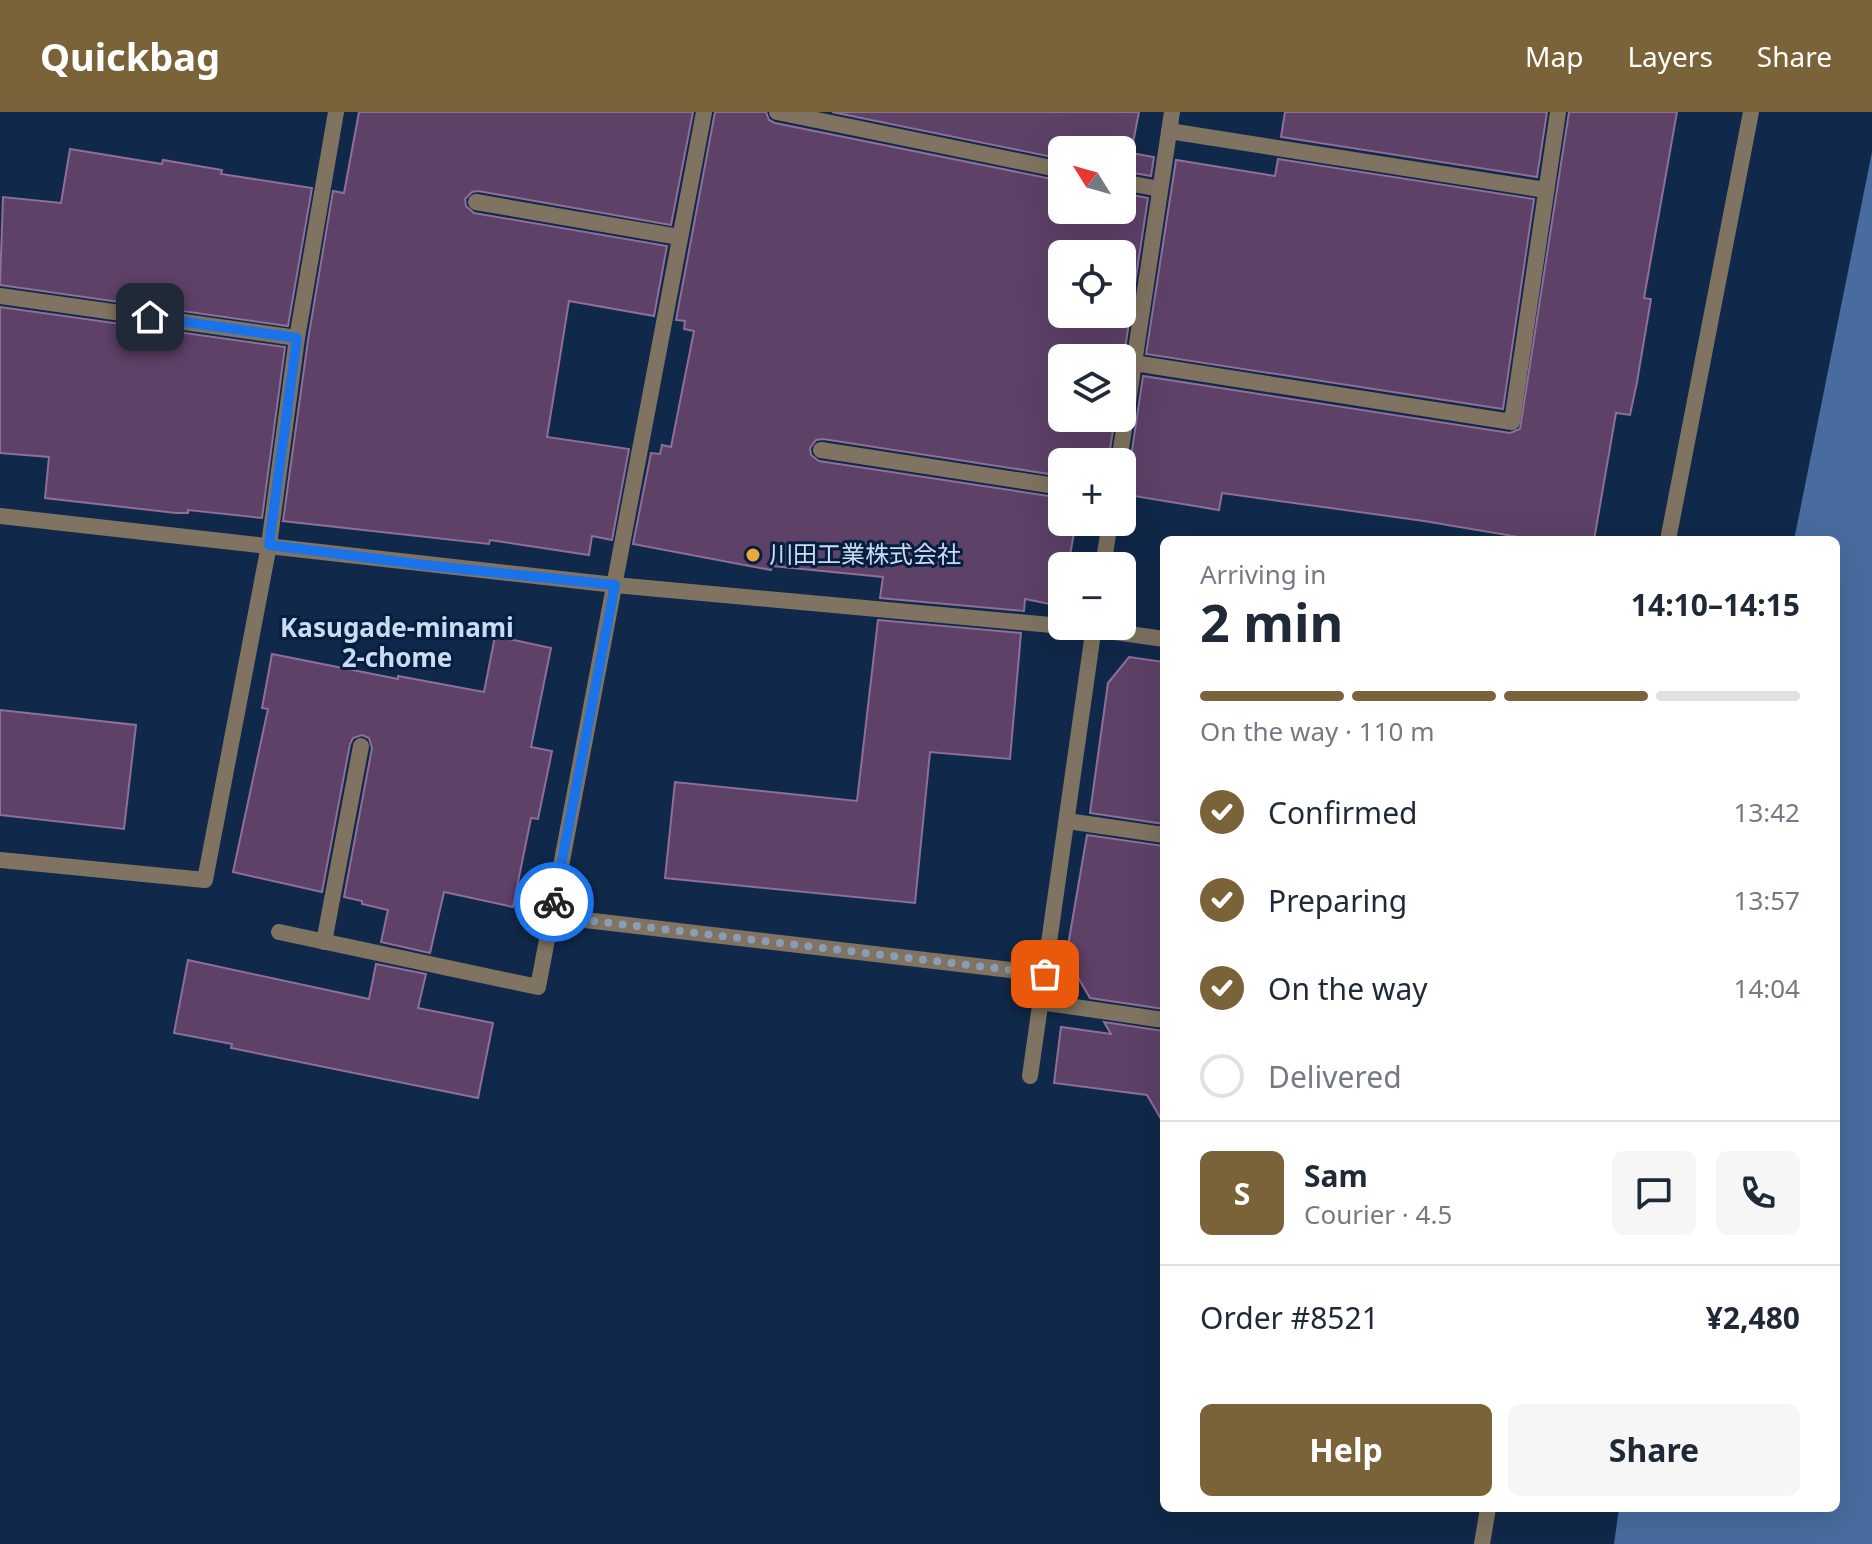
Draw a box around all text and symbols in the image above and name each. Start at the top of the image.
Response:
text: Quickbag [40,30,220,82]
text: Map [1525,37,1583,75]
text: Layers [1627,37,1713,75]
text: Share [1757,37,1832,75]
north arrow [1048,136,1136,224]
map controls [1048,136,1136,640]
button: locate [1048,240,1136,328]
pin [116,283,184,351]
icon: home [128,295,172,339]
button: layers [1048,344,1136,432]
button: + [1048,448,1136,536]
place label: 川田工業株式会社 [769,537,961,570]
marker: 川田工業株式会社 [744,546,762,564]
button: − [1048,552,1136,640]
text: Arriving in [1200,556,1326,592]
text: 14:10–14:15 [1631,584,1800,625]
text: 2 min [1200,586,1343,657]
district label: Kasugade-minami 2-chome [280,609,514,675]
text: On the way · 110 m [1200,713,1434,749]
icon: check [1200,790,1244,834]
text: Confirmed [1268,792,1418,833]
text: 13:42 [1734,794,1800,830]
courier [514,862,594,942]
icon: check [1200,878,1244,922]
icon: bike [532,880,576,924]
text: Preparing [1268,880,1407,921]
text: 13:57 [1734,882,1800,918]
pin [1011,940,1079,1008]
icon: bag [1023,952,1067,996]
icon: check [1200,966,1244,1010]
text: On the way [1268,968,1428,1009]
text: 14:04 [1734,970,1800,1006]
text: Delivered [1268,1056,1402,1097]
button: chat [1612,1151,1696,1235]
button: phone [1716,1151,1800,1235]
text: Sam [1304,1155,1368,1196]
text: S [1234,1173,1250,1214]
text: Courier · 4.5 [1304,1196,1452,1232]
text: Order #8521 [1200,1297,1379,1338]
text: ¥2,480 [1706,1297,1800,1338]
button: Help [1200,1404,1492,1496]
button: Share [1508,1404,1800,1496]

